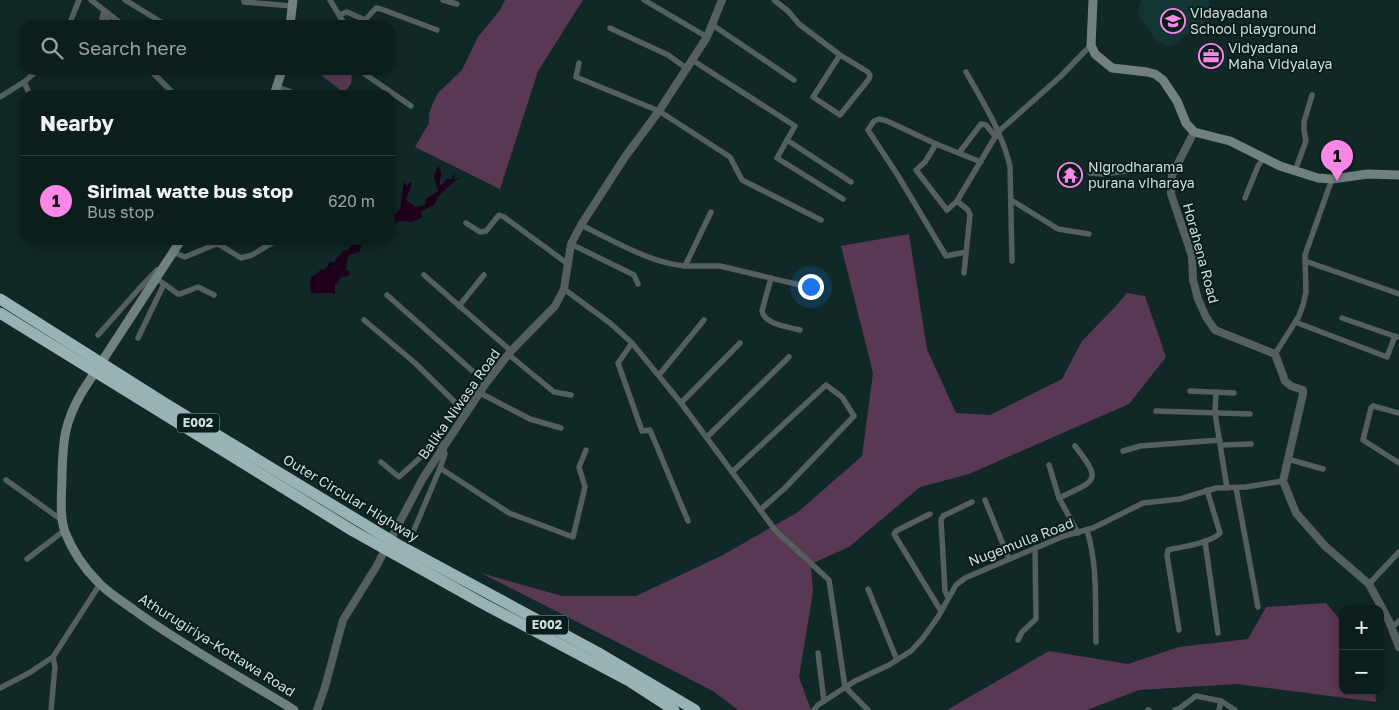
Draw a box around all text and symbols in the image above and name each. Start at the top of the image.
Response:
place label: Vidayadana School playground [1190,4,1316,37]
school or university icon: Vidayadana School playground [1160,8,1186,34]
search box [20,20,395,75]
icon: search [38,34,66,62]
text: Search here [78,36,187,59]
place label: Vidyadana Maha Vidyalaya [1228,39,1332,72]
office icon: Vidyadana Maha Vidyalaya [1198,43,1224,69]
text: Nearby [40,110,114,136]
pin: 1 [1321,140,1353,181]
place label: Nigrodharama purana viharaya [1088,158,1195,191]
temple icon: Nigrodharama purana viharaya [1057,162,1083,188]
text: Sirimal watte bus stop [87,179,293,202]
text: 1 [52,191,60,211]
text: 620 m [328,191,375,211]
street label: Horahena Road [1180,201,1223,305]
text: Bus stop [87,202,154,222]
your location [798,274,824,300]
street label: Balika Niwasa Road [414,345,503,462]
road number: E002 [177,413,219,432]
street label: Outer Circular Highway [280,450,422,545]
street label: Nugemulla Road [966,514,1076,569]
street label: Athurugiriya-Kottawa Road [136,589,299,700]
map controls [1339,605,1384,695]
button: + [1339,605,1384,650]
road number: E002 [526,616,568,634]
button: − [1339,650,1384,695]

